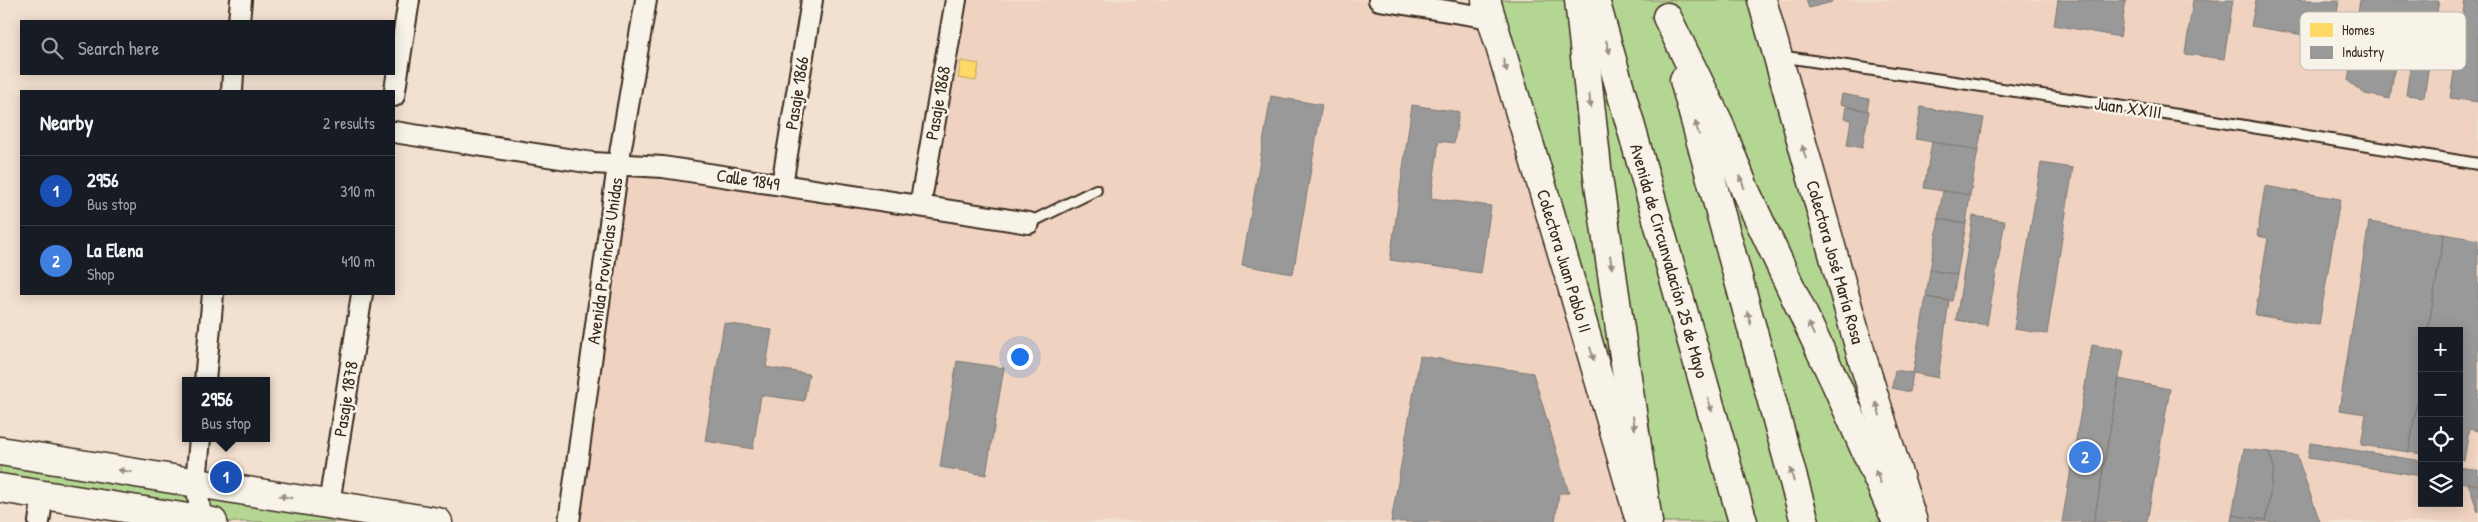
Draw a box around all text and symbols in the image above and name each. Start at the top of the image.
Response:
legend [2300,12,2466,70]
search box [20,20,395,75]
text: Homes [2342,20,2375,39]
icon: search [38,34,66,62]
text: Search here [78,35,159,61]
one-way arrow [1605,39,1613,54]
text: Industry [2342,42,2384,62]
street label: Pasaje 1866 [778,54,815,131]
one-way arrow [1502,57,1509,72]
street label: Pasaje 1868 [919,64,956,142]
street label: Juan XXIII [2093,90,2163,125]
one-way arrow [1586,93,1594,109]
text: Nearby [40,108,93,137]
text: 2 results [323,112,375,134]
one-way arrow [1693,120,1701,135]
street label: Avenida de Circunvalación 25 de Mayo [1624,141,1715,381]
one-way arrow [1799,144,1807,159]
street label: Calle 1849 [715,162,782,197]
text: 2956 [87,167,118,193]
one-way arrow [1738,174,1746,189]
street label: Avenida Provincias Unidas [580,176,629,346]
street label: Colectora José María Rosa [1800,177,1871,347]
text: 1 [53,180,59,202]
text: 310 m [340,180,375,202]
street label: Colectora Juan Pablo II [1531,186,1598,336]
text: Bus stop [87,193,136,215]
text: La Elena [87,237,143,263]
text: 2 [52,250,60,272]
text: 410 m [341,250,375,272]
one-way arrow [1607,254,1615,270]
text: Shop [87,263,114,285]
one-way arrow [1745,311,1753,326]
one-way arrow [1807,322,1815,336]
map controls [2418,327,2463,507]
button: + [2418,327,2463,372]
your location [1007,344,1033,370]
one-way arrow [1588,347,1596,362]
street label: Pasaje 1878 [327,359,364,439]
button: − [2418,372,2463,417]
popup [182,377,270,442]
text: 2956 [201,386,233,412]
one-way arrow [1707,398,1715,413]
one-way arrow [1874,401,1881,416]
text: Bus stop [201,412,251,434]
one-way arrow [1630,415,1638,431]
button: locate [2418,417,2463,462]
pin: 2 [2069,438,2101,476]
pin: 1 [210,458,242,496]
button: layers [2418,462,2463,507]
one-way arrow [117,467,133,475]
one-way arrow [1788,467,1796,482]
one-way arrow [1873,470,1881,484]
one-way arrow [277,493,293,501]

